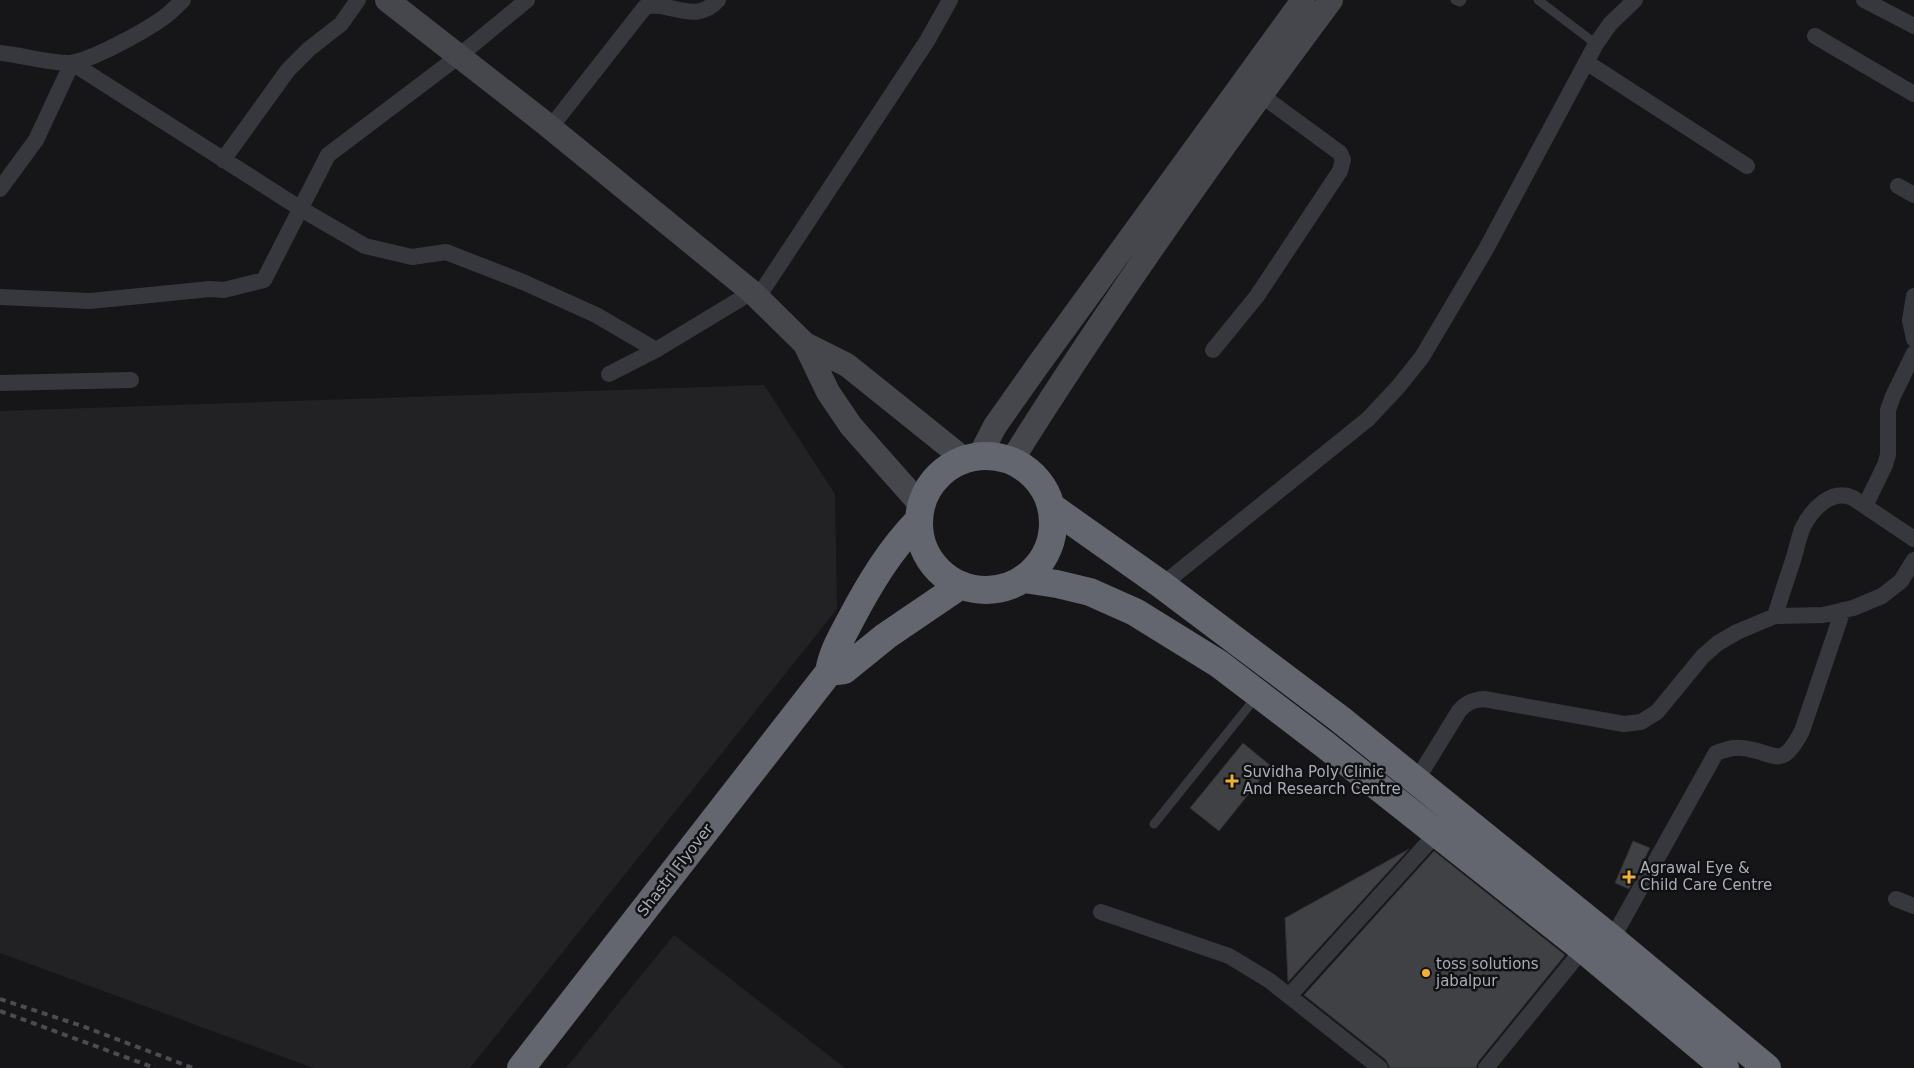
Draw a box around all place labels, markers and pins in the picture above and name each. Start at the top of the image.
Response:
place label: Suvidha Poly Clinic And Research Centre [1243,763,1401,798]
marker: Suvidha Poly Clinic And Research Centre [1225,774,1239,788]
place label: Agrawal Eye & Child Care Centre [1640,859,1772,894]
marker: Agrawal Eye & Child Care Centre [1622,870,1636,884]
place label: toss solutions jabalpur [1435,955,1539,990]
marker: toss solutions jabalpur [1420,967,1432,979]

